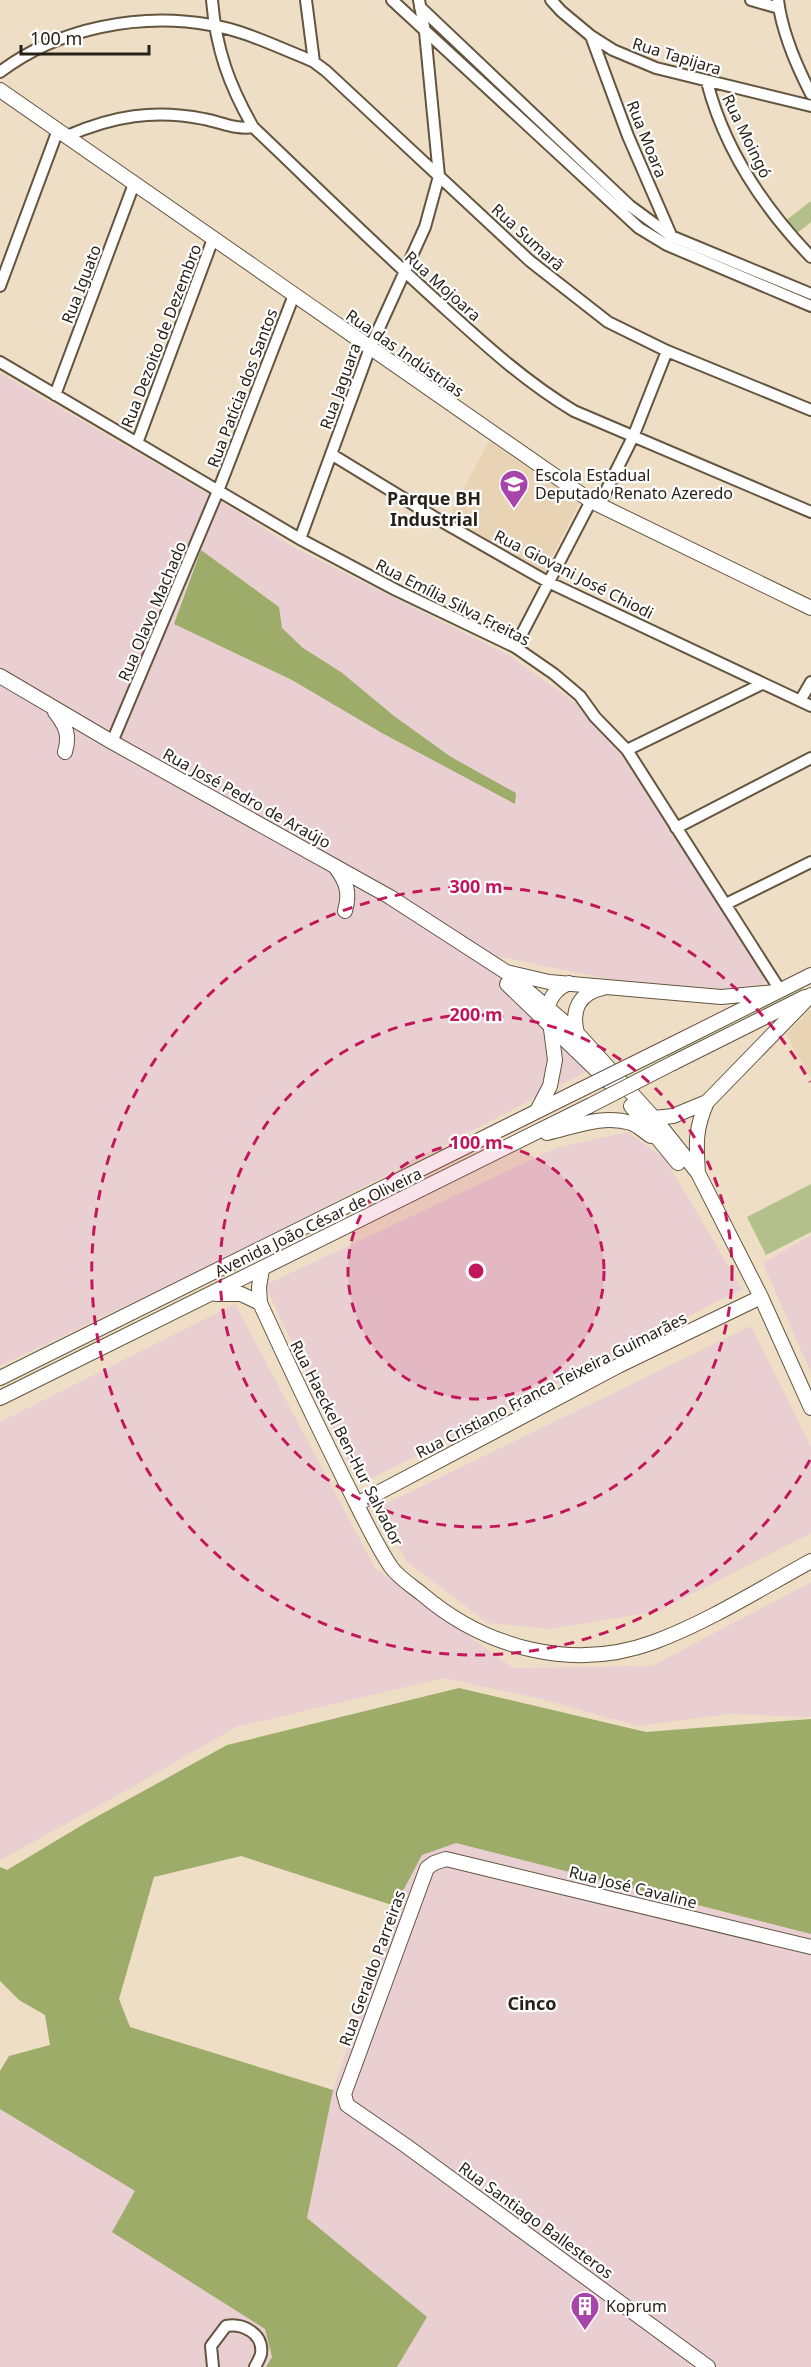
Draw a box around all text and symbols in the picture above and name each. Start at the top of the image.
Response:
scale bar [21,18,148,56]
text: 100 m [30,26,82,50]
street label: Rua Tapijara [630,32,724,80]
street label: Rua Moingó [717,90,777,182]
street label: Rua Moara [622,97,672,181]
street label: Rua Sumarã [487,198,569,276]
street label: Rua Dezoito de Dezembro [116,241,206,431]
street label: Rua Iguato [56,242,106,326]
street label: Rua Mojoara [400,246,486,326]
street label: Rua das Indústrias [342,304,468,402]
street label: Rua Patícia dos Santos [202,305,282,471]
street label: Rua Jaguara [314,340,366,432]
place label: Escola Estadual Deputado Renato Azeredo [535,464,733,504]
school or university icon: Escola Estadual Deputado Renato Azeredo [498,468,530,510]
district label: Parque BH Industrial [387,486,481,531]
street label: Rua Giovani José Chiodi [491,524,657,624]
street label: Rua Olavo Machado [113,538,191,684]
street label: Rua Emília Silva Freitas [372,553,534,651]
street label: Rua José Pedro de Araújo [159,743,335,853]
text: 300 m [449,874,503,898]
text: 200 m [449,1002,503,1026]
text: 100 m [449,1130,503,1154]
street label: Avenida João César de Oliveira [211,1162,425,1282]
centre of rings [466,1261,486,1281]
street label: Rua Cristiano Franca Teixeira Guimarães [412,1307,690,1463]
street label: Rua Haeckel Ben-Hur Salvador [285,1336,409,1550]
street label: Rua José Cavaline [567,1860,699,1914]
street label: Rua Geraldo Parreiras [334,1887,410,2049]
district label: Cinco [507,1991,557,2015]
street label: Rua Santiago Ballesteros [454,2156,618,2284]
building icon: Koprum [569,2290,601,2332]
place label: Koprum [606,2295,667,2317]

